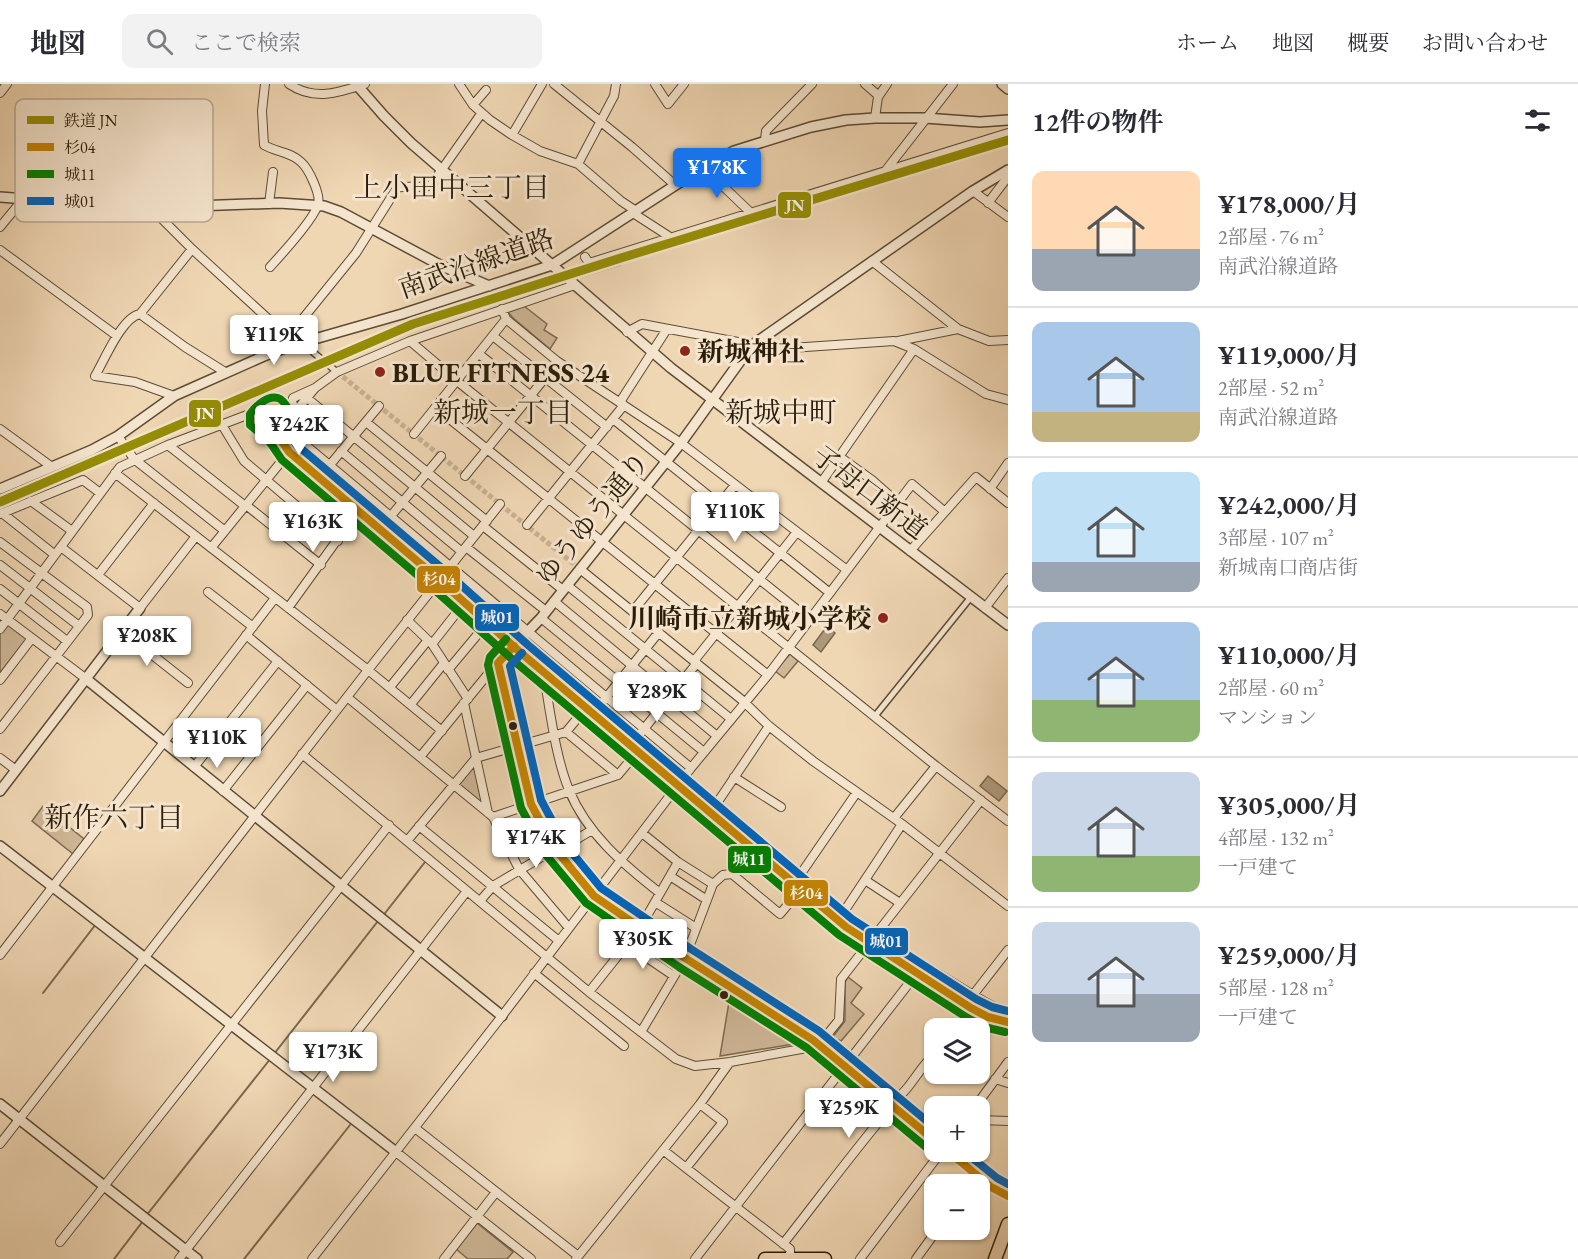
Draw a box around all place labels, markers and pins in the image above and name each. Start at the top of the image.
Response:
pin: ¥178K [675,148,759,199]
pin: ¥119K [232,315,316,366]
place label: 新城神社 [697,334,805,369]
marker: 新城神社 [678,344,692,358]
place label: BLUE FITNESS 24 [392,355,610,390]
marker: BLUE FITNESS 24 [373,365,387,379]
pin: ¥242K [257,405,341,456]
pin: ¥110K [693,492,777,543]
pin: ¥163K [271,502,355,553]
place label: 川崎市立新城小学校 [628,601,871,636]
marker: 川崎市立新城小学校 [876,611,890,625]
pin: ¥208K [105,616,189,667]
pin: ¥289K [615,672,699,723]
pin: ¥110K [175,718,259,769]
unlabelled marker [507,720,519,732]
pin: ¥174K [494,818,578,869]
pin: ¥305K [601,919,685,970]
unlabelled marker [718,989,730,1001]
pin: ¥173K [291,1032,375,1083]
pin: ¥259K [807,1088,891,1139]

